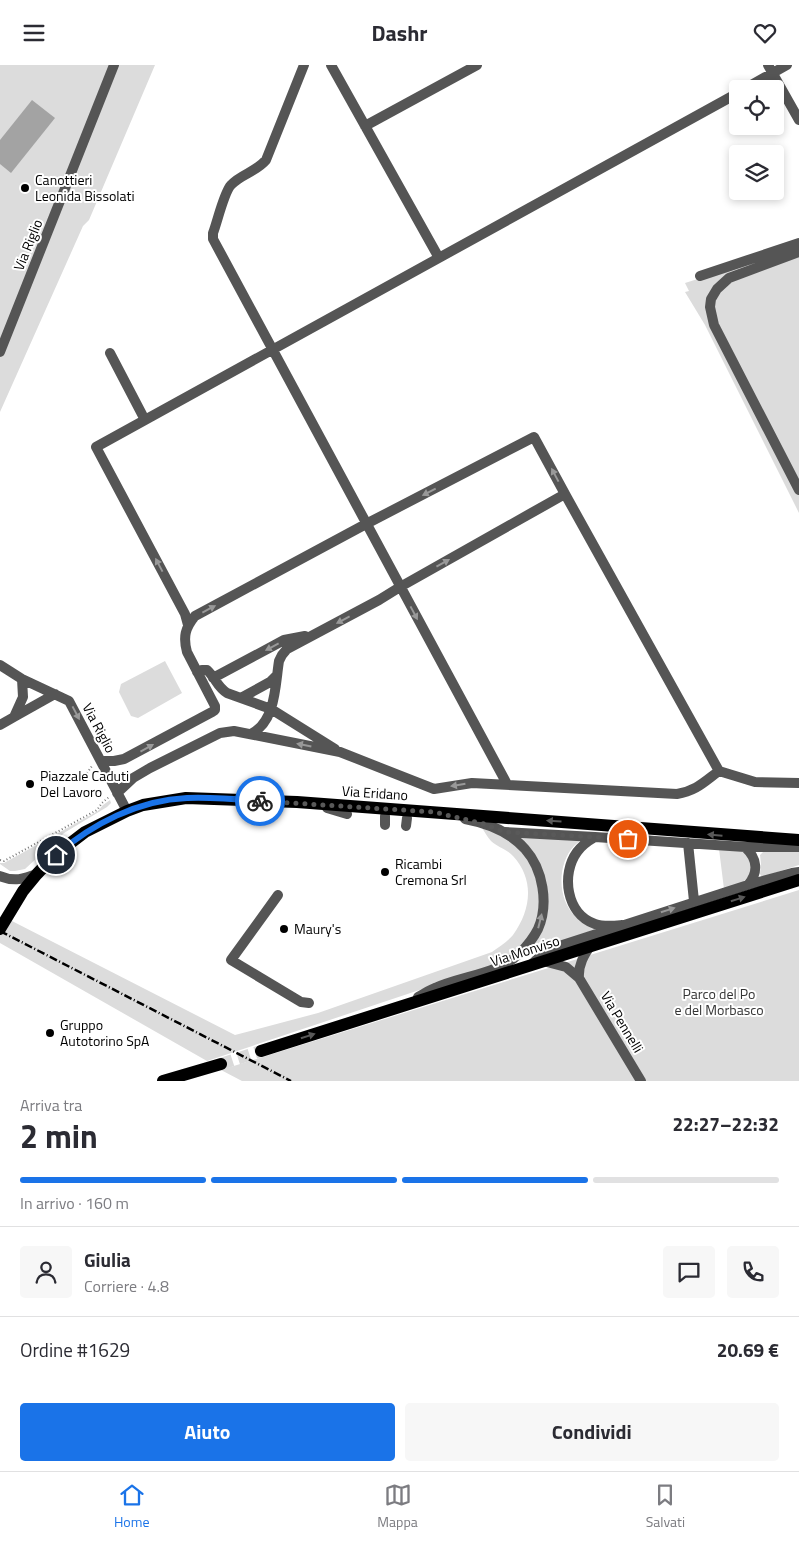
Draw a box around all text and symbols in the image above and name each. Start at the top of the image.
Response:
text: Dashr [371,16,428,50]
icon: menu [20,19,48,47]
icon: heart [751,19,779,47]
map controls [729,80,784,200]
button: locate [729,80,784,135]
button: layers [729,145,784,200]
place label: Canottieri Leonida Bissolati [35,169,135,206]
marker: Canottieri Leonida Bissolati [19,182,31,194]
street label: Via Riglio [8,216,47,274]
one-way arrow [551,468,559,482]
one-way arrow [421,488,436,496]
one-way arrow [155,558,163,573]
one-way arrow [435,559,450,567]
one-way arrow [202,605,217,613]
one-way arrow [410,606,419,620]
one-way arrow [336,616,350,624]
one-way arrow [265,643,280,651]
street label: Via Riglio [78,699,121,756]
one-way arrow [72,706,80,721]
one-way arrow [295,740,311,748]
one-way arrow [140,744,154,752]
place label: Piazzale Caduti Del Lavoro [40,765,129,802]
courier [235,776,285,826]
marker: Piazzale Caduti Del Lavoro [24,778,36,790]
street label: Via Eridano [341,780,409,805]
one-way arrow [450,781,466,789]
icon: bike [246,787,274,815]
one-way arrow [545,816,561,824]
pin [607,818,649,860]
icon: bag [614,825,642,853]
one-way arrow [707,830,723,838]
pin [35,834,77,876]
icon: home [42,841,70,869]
place label: Ricambi Cremona Srl [395,853,467,890]
marker: Ricambi Cremona Srl [379,866,391,878]
one-way arrow [731,894,746,902]
one-way arrow [661,905,676,913]
one-way arrow [536,913,544,928]
place label: Maury's [294,918,341,939]
marker: Maury's [278,923,290,935]
street label: Via Monviso [488,929,562,972]
park label: Parco del Po e del Morbasco [674,983,764,1020]
street label: Via Pennelli [596,987,649,1056]
place label: Gruppo Autotorino SpA [60,1014,150,1051]
marker: Gruppo Autotorino SpA [44,1027,56,1039]
one-way arrow [300,1032,315,1039]
text: Arriva tra [20,1093,82,1117]
text: 22:27–22:32 [672,1109,779,1138]
text: 2 min [20,1112,98,1160]
text: In arrivo · 160 m [20,1191,129,1215]
text: Giulia [84,1245,131,1274]
button: person [20,1246,72,1298]
button: chat [663,1246,715,1298]
button: phone [727,1246,779,1298]
text: Corriere · 4.8 [84,1274,169,1298]
text: Ordine #1629 [20,1335,130,1364]
text: 20.69 € [717,1335,779,1364]
button: Aiuto [20,1403,395,1461]
button: Condividi [405,1403,779,1461]
tab: Home [114,1481,149,1532]
tab: Mappa [377,1481,418,1532]
tab: Salvati [646,1481,685,1532]

